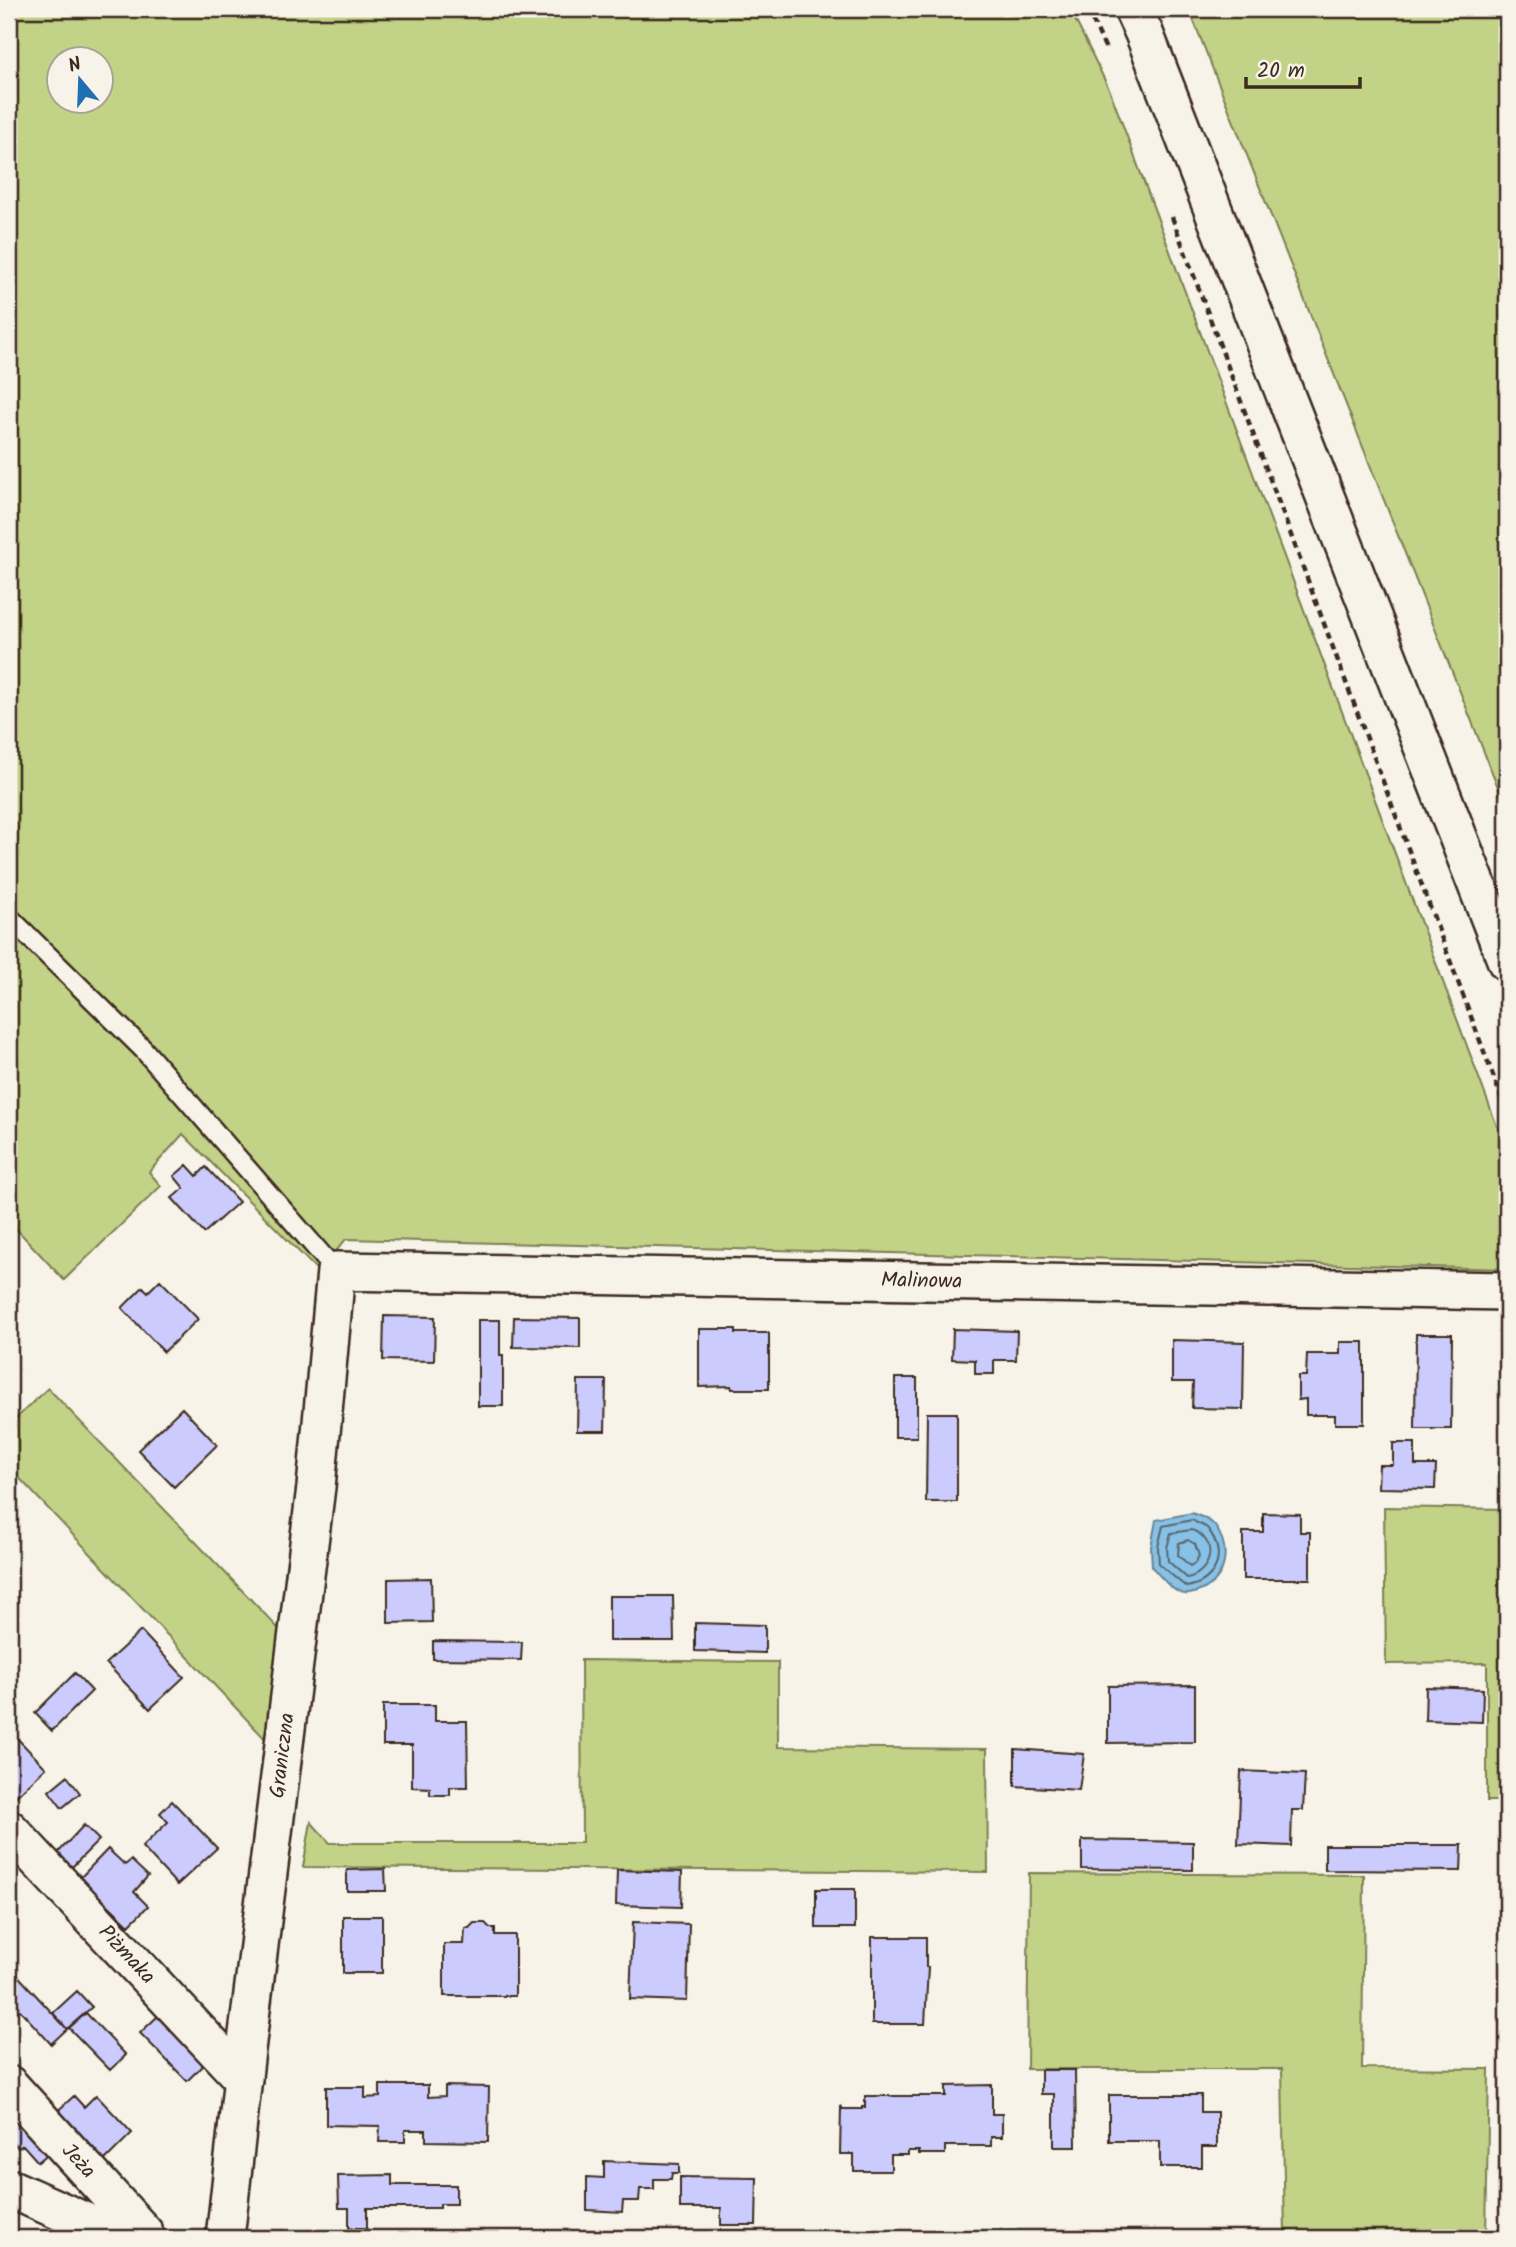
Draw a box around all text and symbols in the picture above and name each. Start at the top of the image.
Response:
north arrow [46,46,116,116]
scale bar [1246,46,1360,90]
text: N [65,50,86,82]
text: 20 m [1257,55,1305,88]
street label: Malinowa [881,1264,962,1298]
street label: Graniczna [261,1711,304,1800]
street label: Piżmaka [90,1917,163,1992]
street label: Jeża [53,2136,103,2186]

